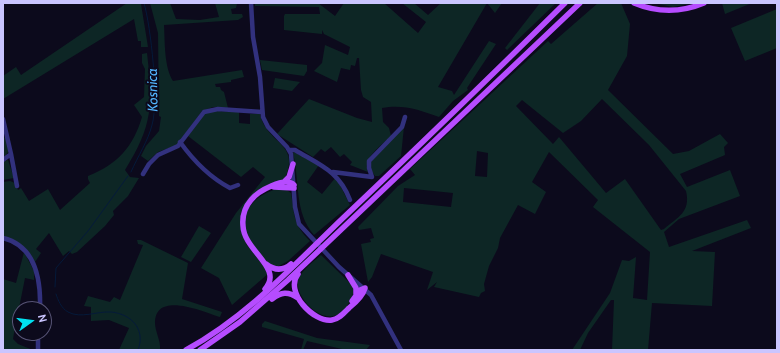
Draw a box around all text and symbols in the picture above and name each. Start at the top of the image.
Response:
water label: Kosnica [144,68,162,112]
north arrow [12,301,52,341]
text: N [35,313,50,324]

